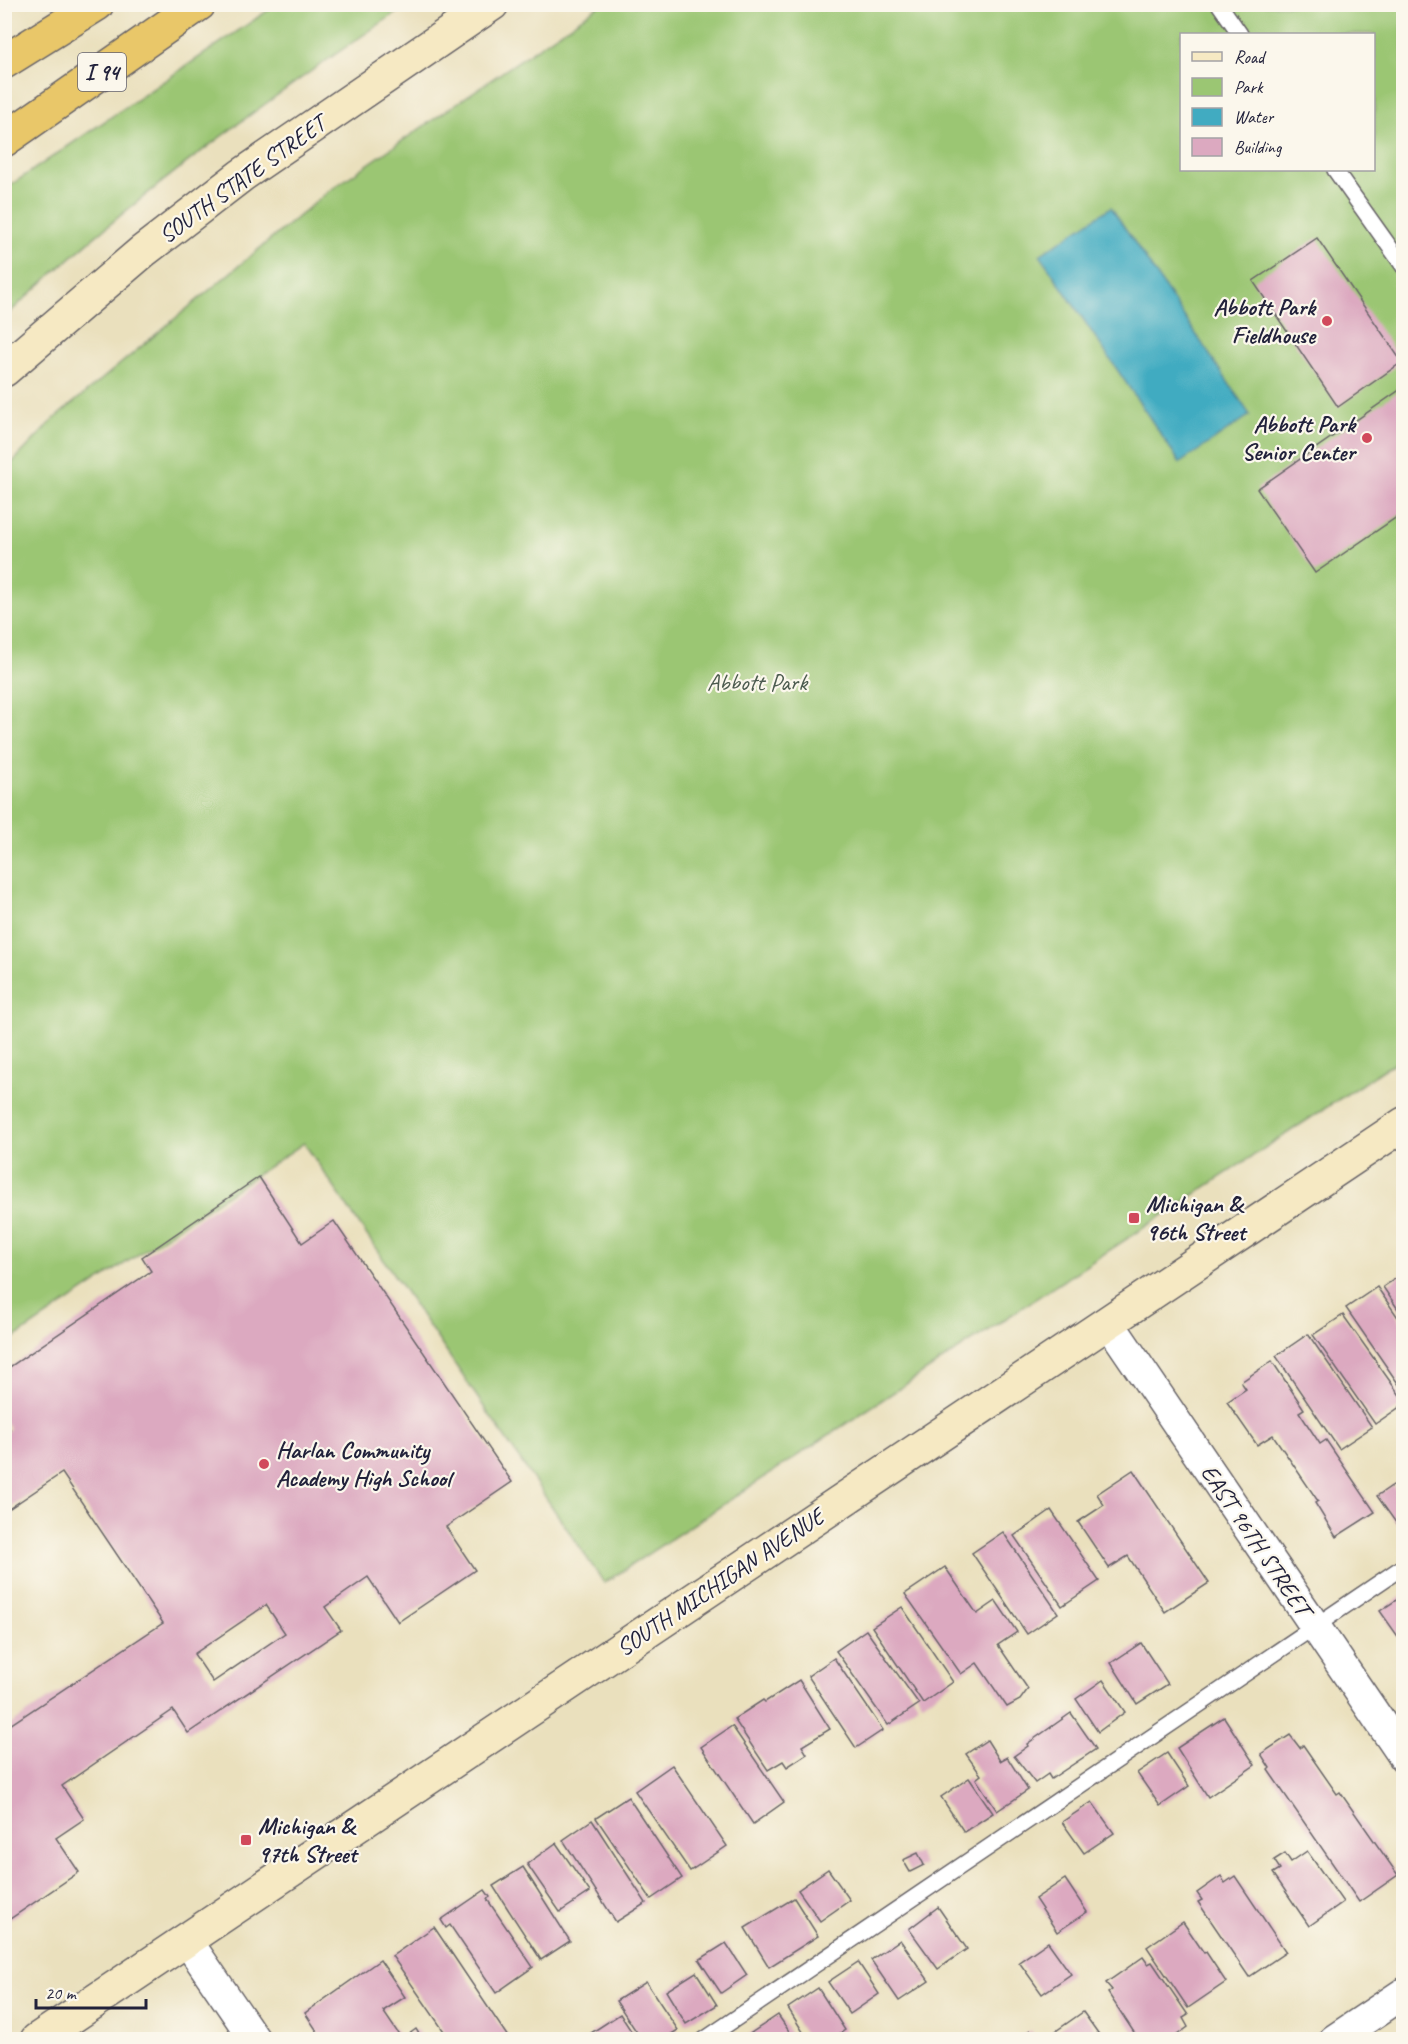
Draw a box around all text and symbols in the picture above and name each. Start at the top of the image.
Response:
legend [1180,33,1375,171]
text: Road [1234,46,1267,68]
road number: I 94 [78,53,126,91]
text: Park [1234,76,1264,98]
street label: SOUTH STATE STREET [153,105,335,250]
text: Water [1234,106,1275,128]
text: Building [1234,136,1283,158]
place label: Abbott Park Fieldhouse [1214,292,1317,350]
marker: Abbott Park Fieldhouse [1320,314,1334,328]
place label: Abbott Park Senior Center [1242,409,1357,467]
marker: Abbott Park Senior Center [1360,431,1374,445]
park label: Abbott Park [707,667,809,697]
place label: Michigan & 96th Street [1146,1189,1248,1247]
marker: Michigan & 96th Street [1127,1211,1141,1225]
place label: Harlan Community Academy High School [276,1435,455,1493]
marker: Harlan Community Academy High School [257,1457,271,1471]
street label: EAST 96TH STREET [1194,1459,1321,1626]
street label: SOUTH MICHIGAN AVENUE [610,1500,832,1663]
place label: Michigan & 97th Street [258,1811,360,1869]
marker: Michigan & 97th Street [239,1833,253,1847]
scale bar [36,1972,146,2010]
text: 20 m [45,1982,78,2004]

